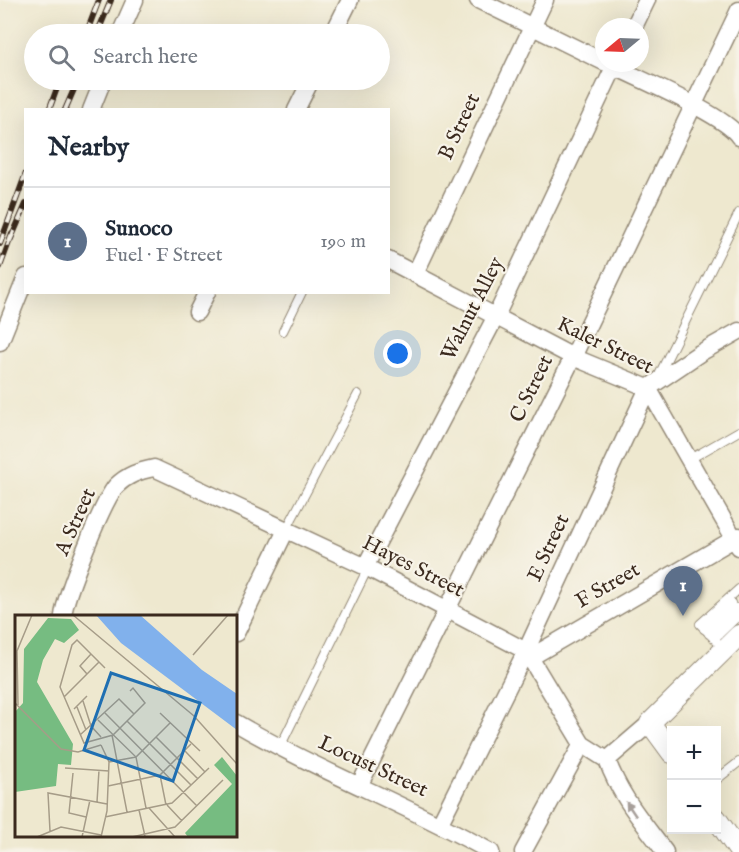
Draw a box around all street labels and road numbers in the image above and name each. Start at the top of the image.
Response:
street label: B Street [433,89,487,165]
street label: Walnut Alley [435,252,511,365]
street label: Kaler Street [552,311,658,381]
street label: C Street [504,351,560,427]
street label: A Street [49,484,103,561]
street label: E Street [522,510,576,586]
street label: Hayes Street [358,530,468,604]
street label: F Street [571,557,645,615]
street label: Locust Street [314,730,432,804]

